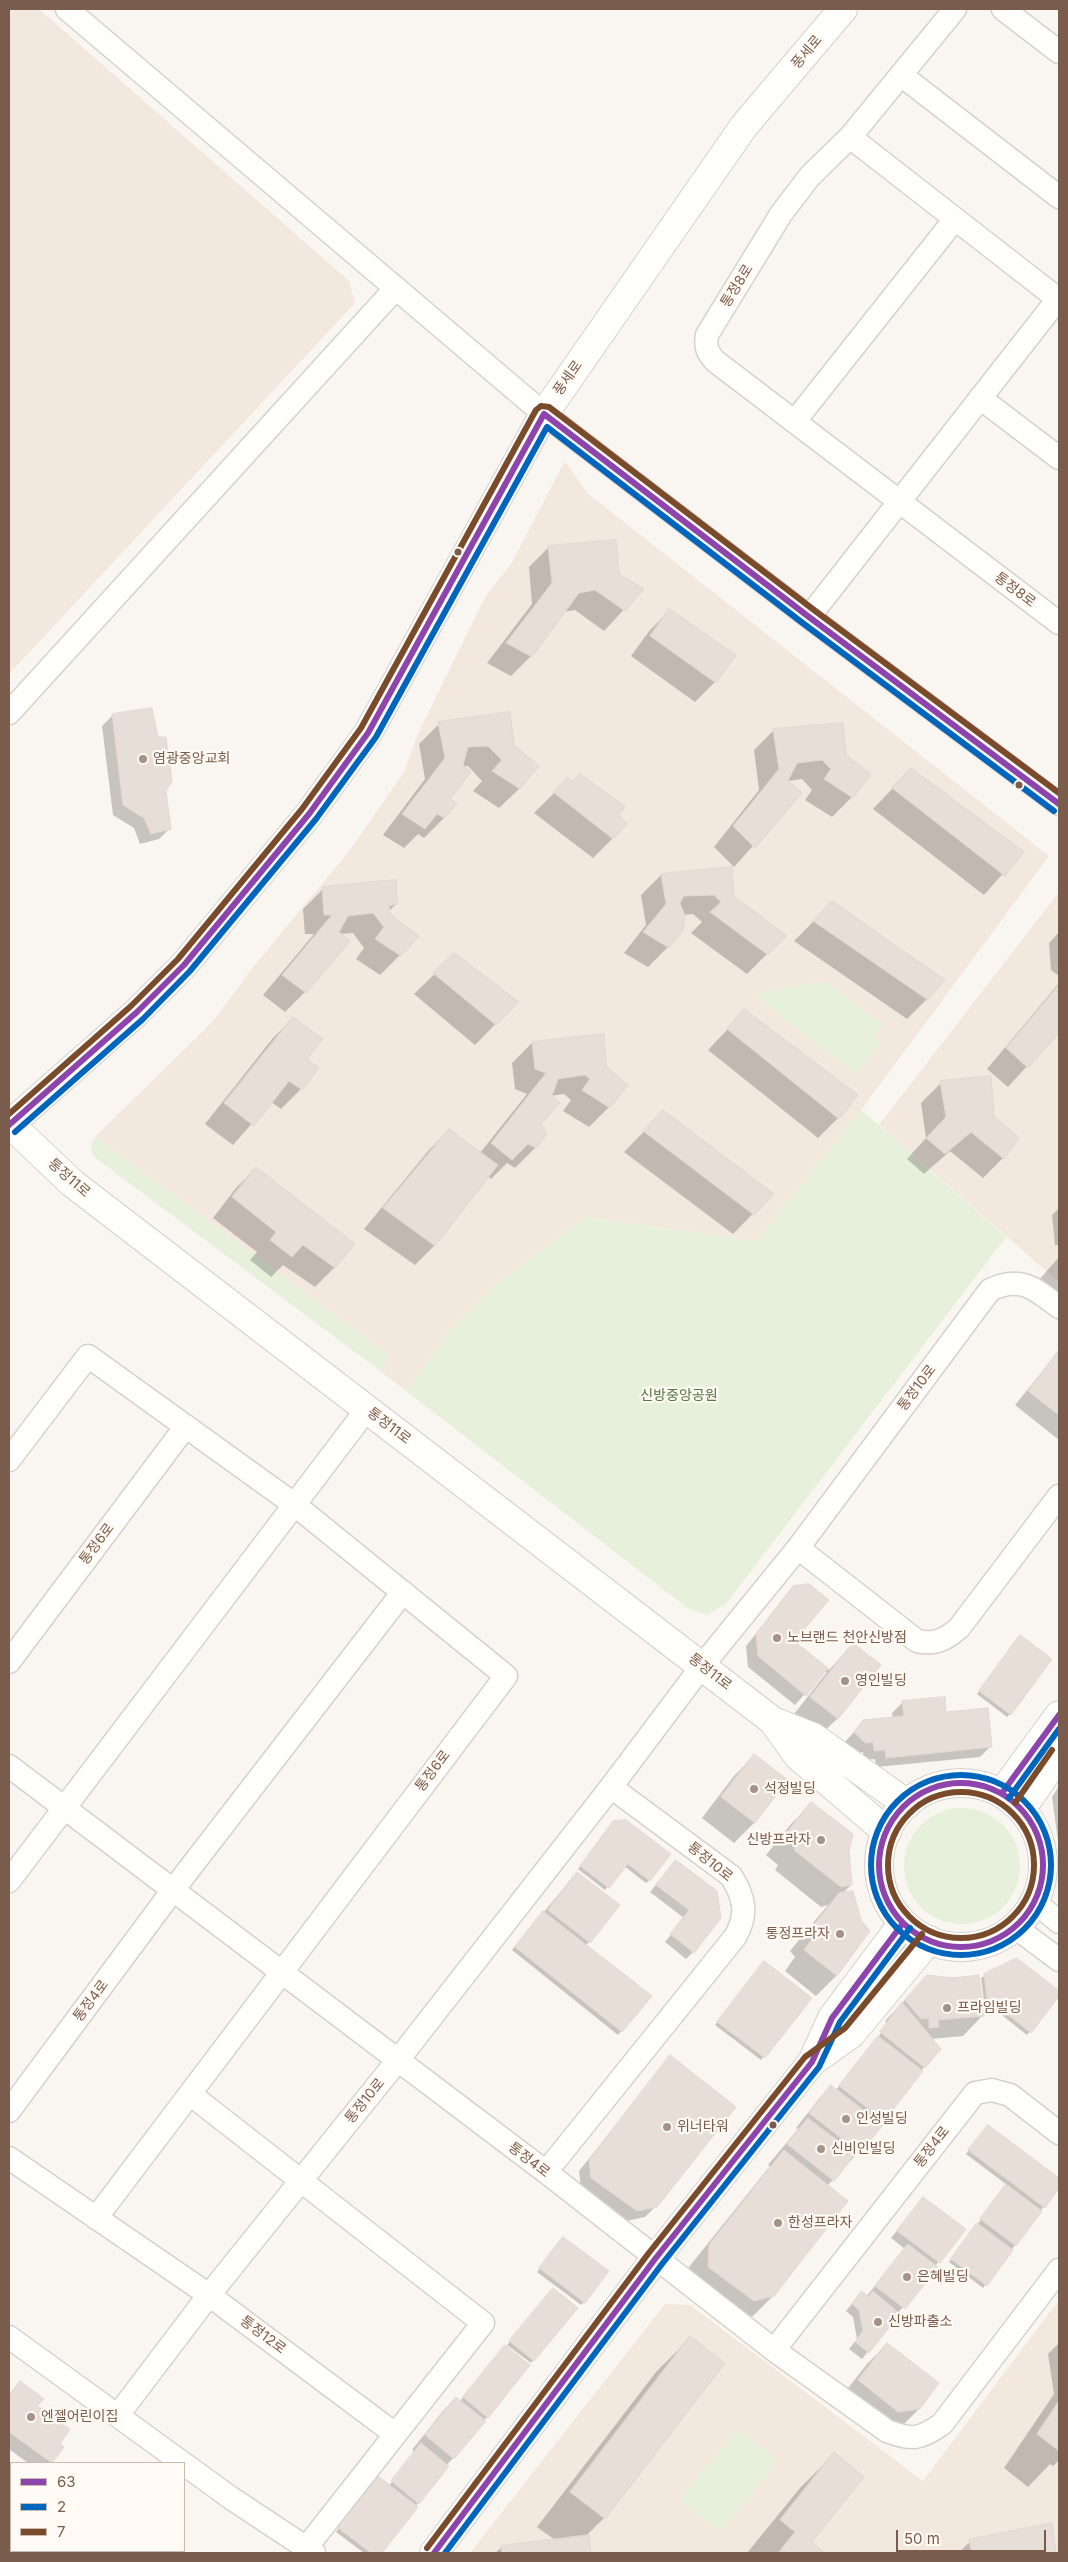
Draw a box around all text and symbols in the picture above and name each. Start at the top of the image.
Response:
street label: 풍세로 [788,32,826,72]
street label: 통정8로 [717,261,757,311]
street label: 풍세로 [550,357,586,399]
unlabelled marker [453,547,463,557]
street label: 통정8로 [991,569,1039,611]
place label: 염광중앙교회 [153,751,230,767]
marker: 염광중앙교회 [137,753,149,765]
unlabelled marker [1014,780,1024,790]
street label: 통정11로 [45,1155,93,1201]
street label: 통정10로 [894,1362,940,1414]
park label: 신방중앙공원 [640,1388,718,1404]
street label: 통정11로 [364,1404,414,1448]
street label: 통정6로 [76,1520,118,1568]
place label: 노브랜드 천안신방점 [787,1630,907,1646]
marker: 노브랜드 천안신방점 [771,1632,783,1644]
street label: 통정11로 [685,1650,735,1694]
place label: 영인빌딩 [855,1673,907,1689]
marker: 영인빌딩 [839,1675,851,1687]
street label: 통정6로 [412,1747,454,1795]
place label: 석정빌딩 [764,1781,816,1797]
marker: 석정빌딩 [748,1783,760,1795]
place label: 신방프라자 [747,1832,811,1848]
marker: 신방프라자 [815,1834,827,1846]
street label: 통정10로 [684,1839,736,1885]
place label: 통정프라자 [766,1926,830,1942]
marker: 통정프라자 [834,1928,846,1940]
street label: 통정4로 [70,1977,112,2025]
place label: 프라임빌딩 [957,2000,1021,2016]
marker: 프라임빌딩 [941,2002,953,2014]
street label: 통정10로 [342,2075,388,2127]
place label: 인성빌딩 [856,2111,908,2127]
marker: 인성빌딩 [840,2113,852,2125]
place label: 위너타워 [677,2119,729,2135]
unlabelled marker [768,2120,778,2130]
marker: 위너타워 [661,2121,673,2133]
street label: 통정4로 [911,2123,953,2171]
street label: 통정4로 [505,2139,553,2181]
place label: 신비인빌딩 [831,2141,895,2157]
marker: 신비인빌딩 [815,2143,827,2155]
place label: 한성프라자 [788,2215,852,2231]
marker: 한성프라자 [772,2217,784,2229]
place label: 은혜빌딩 [917,2269,969,2285]
marker: 은혜빌딩 [901,2271,913,2283]
street label: 통정12로 [237,2312,289,2358]
place label: 신방파출소 [888,2314,952,2330]
marker: 신방파출소 [872,2316,884,2328]
place label: 엔젤어린이집 [41,2409,118,2425]
marker: 엔젤어린이집 [25,2411,37,2423]
legend [10,2462,185,2552]
text: 63 [57,2472,76,2491]
text: 2 [57,2497,66,2516]
scale bar [898,2520,1048,2552]
text: 7 [57,2522,66,2541]
text: 50 m [904,2529,940,2548]

